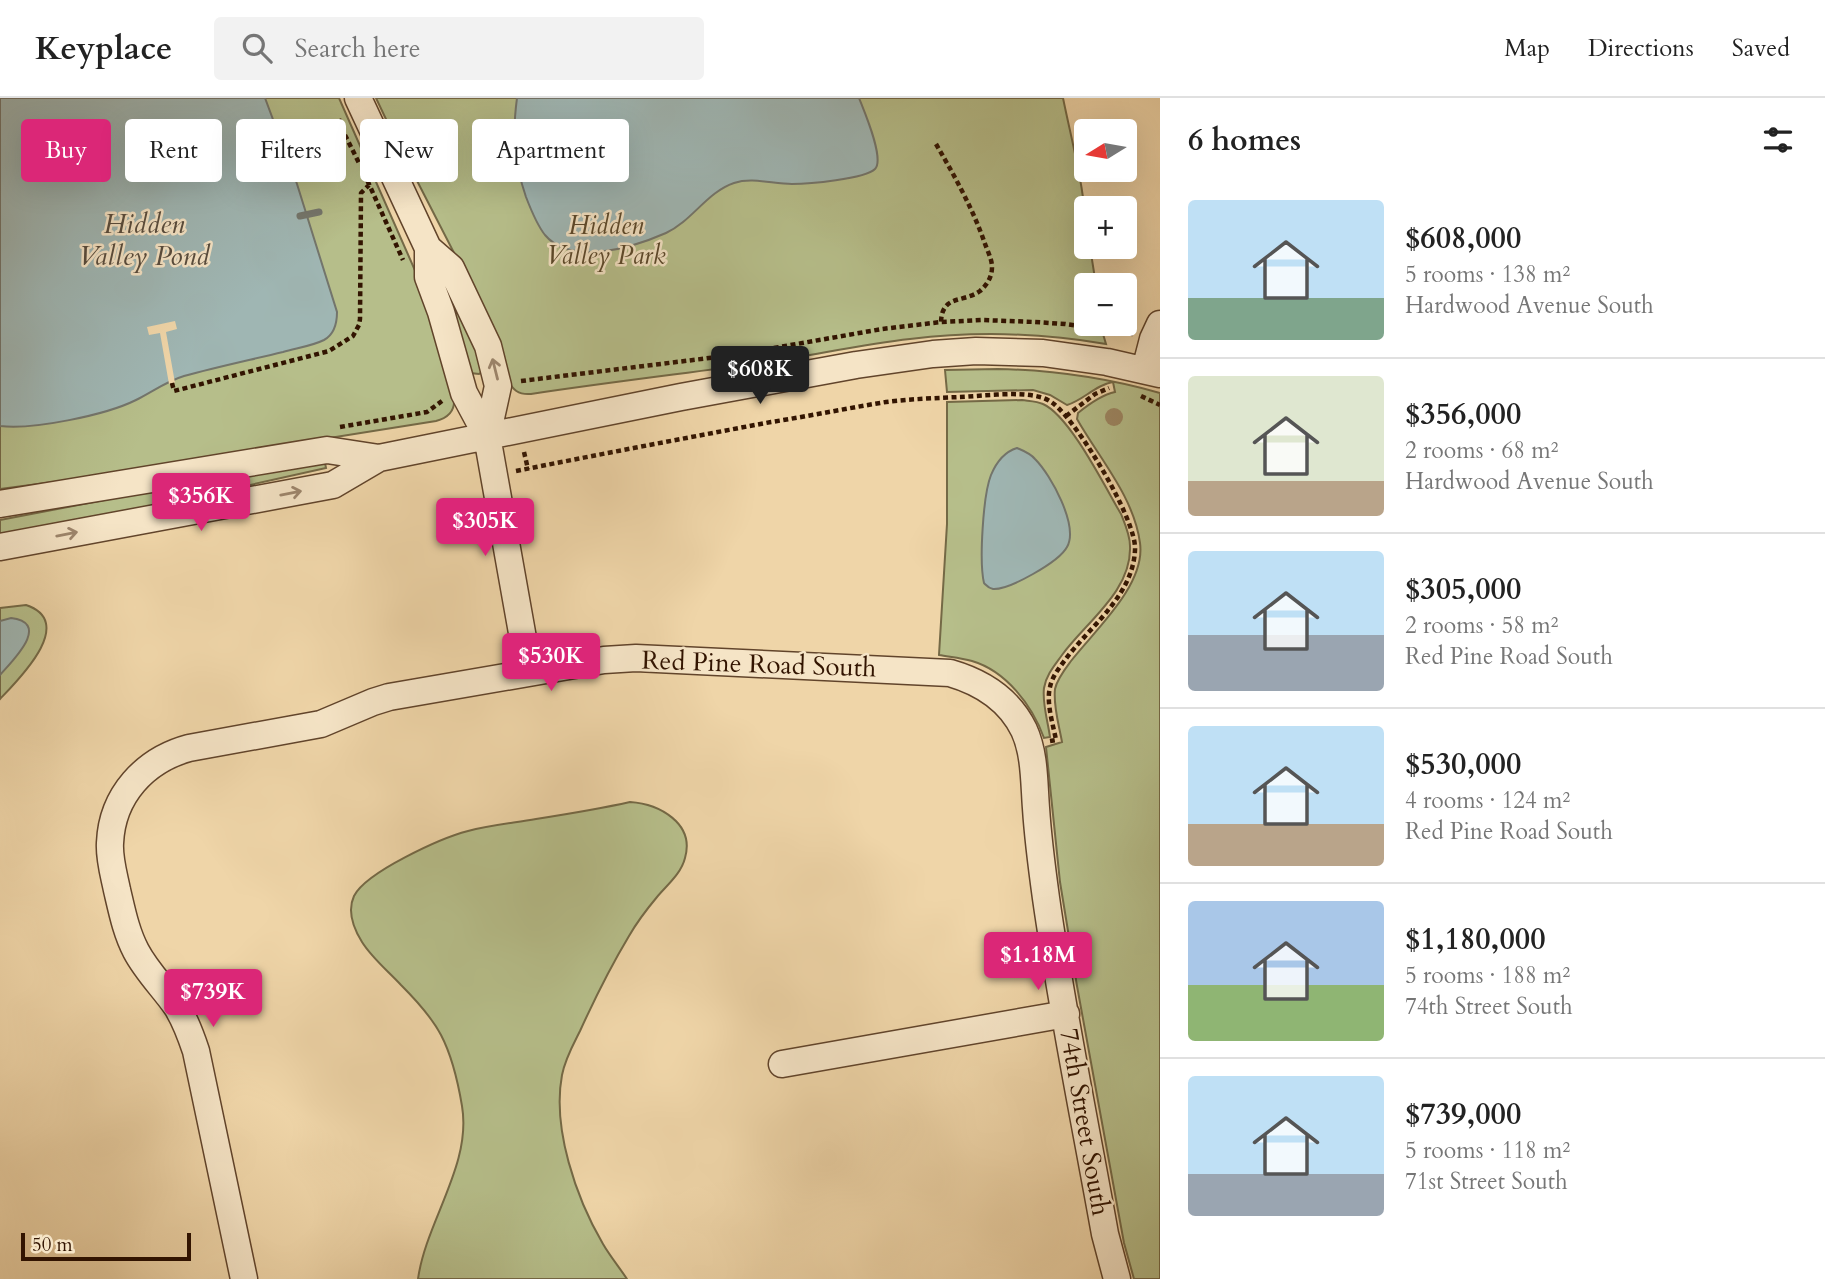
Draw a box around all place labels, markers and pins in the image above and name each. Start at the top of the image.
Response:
pin: $608K [711,346,809,406]
pin: $356K [152,474,250,533]
pin: $305K [436,498,534,558]
pin: $530K [502,634,600,693]
pin: $1.18M [981,932,1095,992]
pin: $739K [164,970,262,1029]

